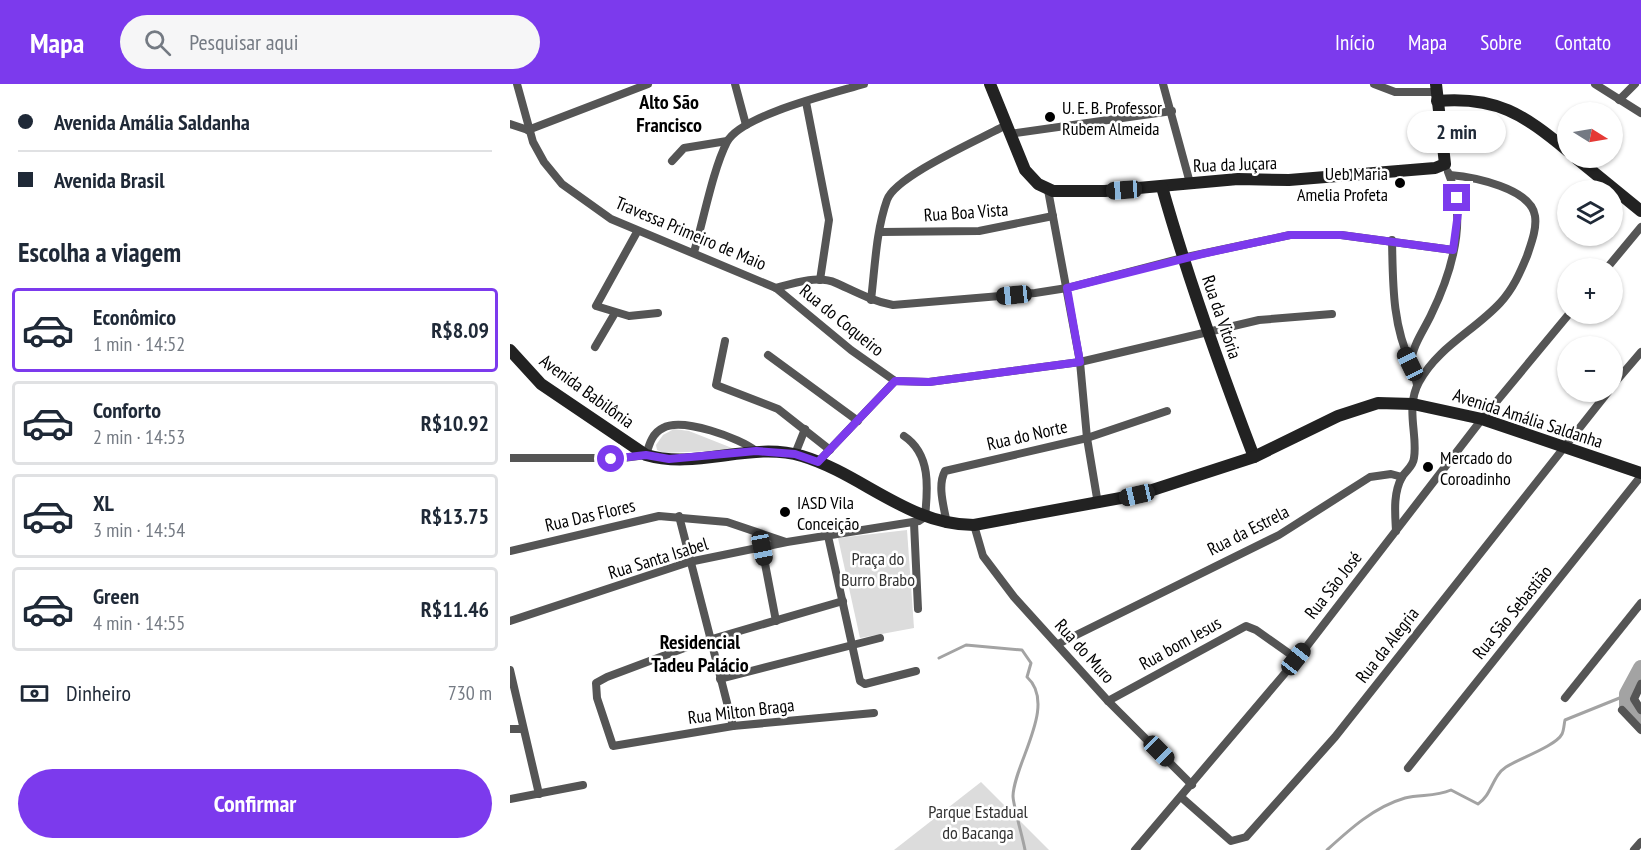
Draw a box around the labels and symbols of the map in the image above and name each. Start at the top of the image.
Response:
district label: Alto São Francisco [636,89,702,138]
place label: U. E. B. Professor Rubem Almeida [1062,96,1162,140]
north arrow [1557,102,1623,168]
marker: U. E. B. Professor Rubem Almeida [1043,110,1057,124]
callout: 2 min [1408,111,1506,153]
street label: Rua da Juçara [1193,151,1277,177]
place label: Ueb Maria Amelia Profeta [1297,162,1388,206]
marker: Ueb Maria Amelia Profeta [1393,176,1407,190]
car [1105,180,1143,200]
route end [1443,184,1470,211]
street label: Travessa Primeiro de Maio [612,191,770,275]
street label: Rua Boa Vista [923,198,1009,226]
street label: Rua da Vitória [1197,272,1247,362]
street label: Rua do Coqueiro [795,279,889,361]
car [995,284,1033,306]
car [1394,344,1426,384]
street label: Avenida Babilônia [535,349,639,433]
street label: Avenida Amália Saldanha [1450,383,1606,453]
street label: Rua do Norte [985,415,1069,455]
route start [597,445,624,472]
place label: Mercado do Coroadinho [1440,446,1513,490]
marker: Mercado do Coroadinho [1421,460,1435,474]
car [1117,482,1157,508]
place label: IASD Vila Conceição [797,491,859,535]
street label: Rua Das Flores [543,493,637,537]
street label: Rua da Estrela [1203,500,1293,560]
marker: IASD Vila Conceição [778,505,792,519]
car [750,529,774,567]
street label: Rua Santa Isabel [605,532,711,584]
park label: Praça do Burro Brabo [841,547,915,591]
street label: Rua São José [1299,547,1367,623]
street label: Rua São Sebastião [1467,560,1557,664]
street label: Rua da Alegria [1350,603,1424,687]
street label: Rua bom Jesus [1135,611,1225,675]
street label: Rua do Muro [1050,614,1120,688]
district label: Residencial Tadeu Palácio [651,629,749,678]
car [1278,639,1314,679]
street label: Rua Milton Braga [687,693,795,729]
car [1140,732,1178,770]
park label: Parque Estadual do Bacanga [928,800,1029,844]

